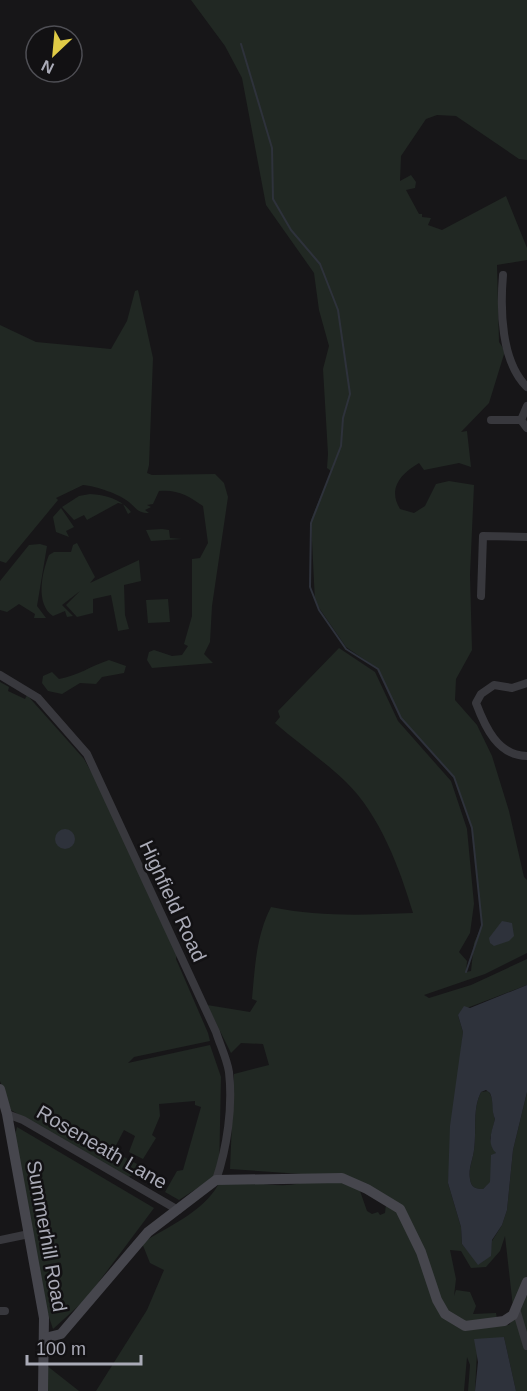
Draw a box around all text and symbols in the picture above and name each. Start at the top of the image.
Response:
north arrow [24,24,84,84]
text: N [39,57,57,77]
street label: Highfield Road [135,837,211,965]
street label: Roseneath Lane [33,1101,171,1193]
street label: Summerhill Road [23,1159,71,1313]
scale bar [27,1328,141,1366]
text: 100 m [36,1339,86,1359]

